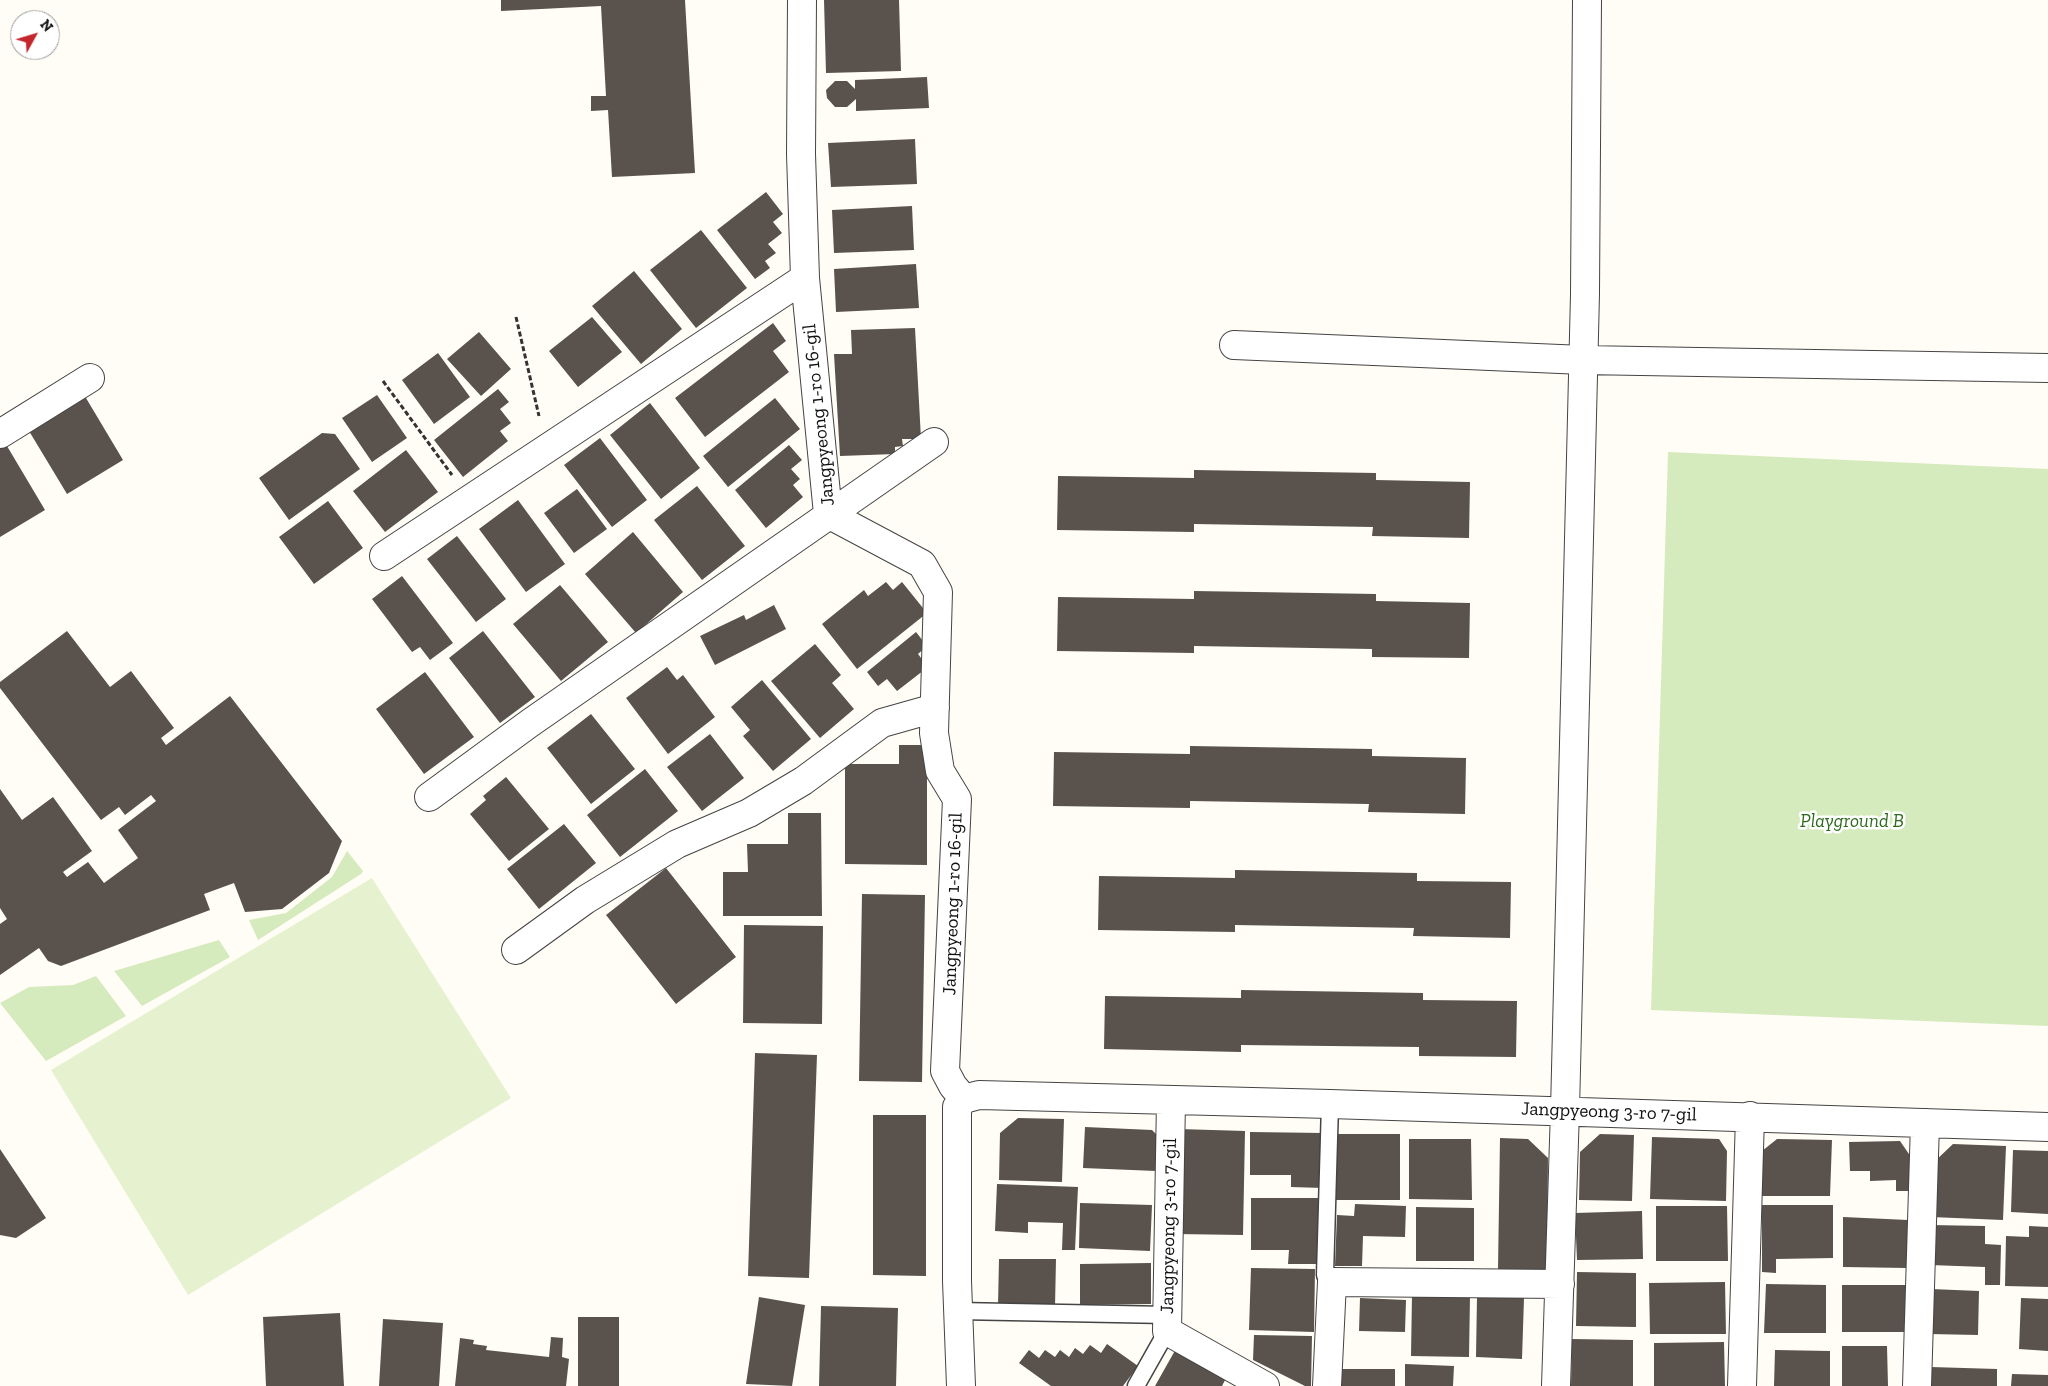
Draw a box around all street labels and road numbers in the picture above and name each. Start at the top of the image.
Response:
street label: Jangpyeong 1-ro 16-gil [798,323,840,507]
street label: Jangpyeong 1-ro 16-gil [938,812,968,996]
street label: Jangpyeong 3-ro 7-gil [1521,1098,1697,1126]
street label: Jangpyeong 3-ro 7-gil [1156,1138,1182,1314]

